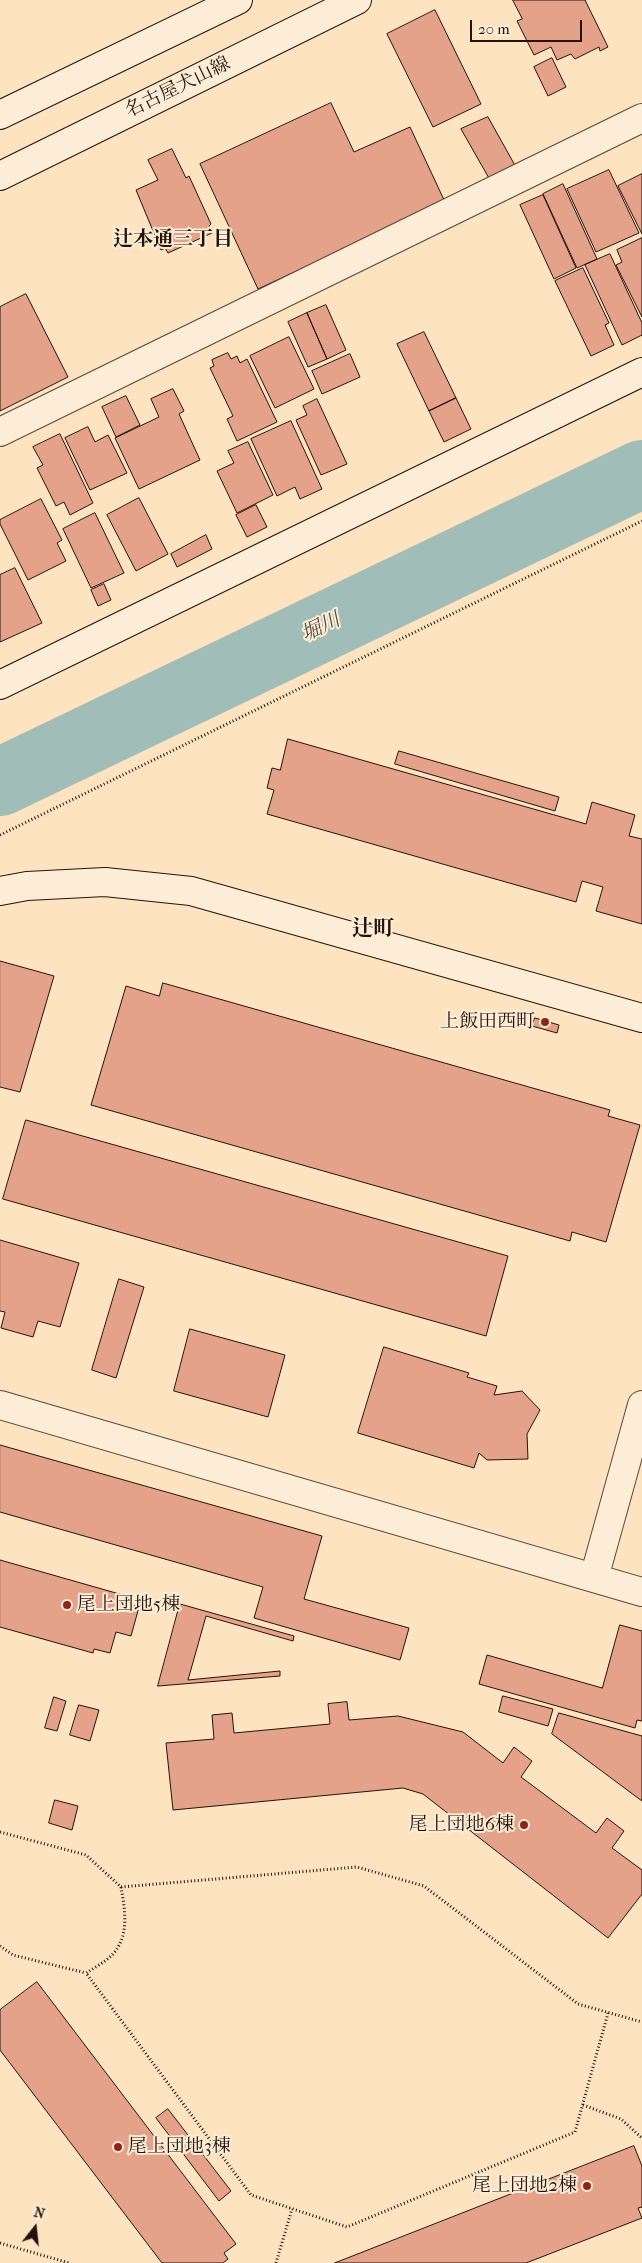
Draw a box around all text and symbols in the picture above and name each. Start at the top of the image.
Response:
scale bar [472,10,584,42]
text: 20 m [478,20,510,38]
street label: 名古屋犬山線 [122,53,234,123]
district label: 辻本通三丁目 [113,228,233,252]
water label: 堀川 [298,608,344,648]
district label: 辻町 [352,917,394,943]
place label: 上飯田西町 [440,1011,535,1033]
marker: 上飯田西町 [539,1016,551,1028]
place label: 尾上団地5棟 [77,1594,180,1616]
marker: 尾上団地5棟 [61,1599,73,1611]
place label: 尾上団地6棟 [409,1814,514,1836]
marker: 尾上団地6棟 [518,1819,530,1831]
place label: 尾上団地3棟 [128,2136,231,2158]
marker: 尾上団地3棟 [112,2141,124,2153]
place label: 尾上団地2棟 [472,2175,577,2197]
marker: 尾上団地2棟 [581,2180,593,2192]
north arrow [10,2203,60,2253]
text: N [32,2203,47,2223]

